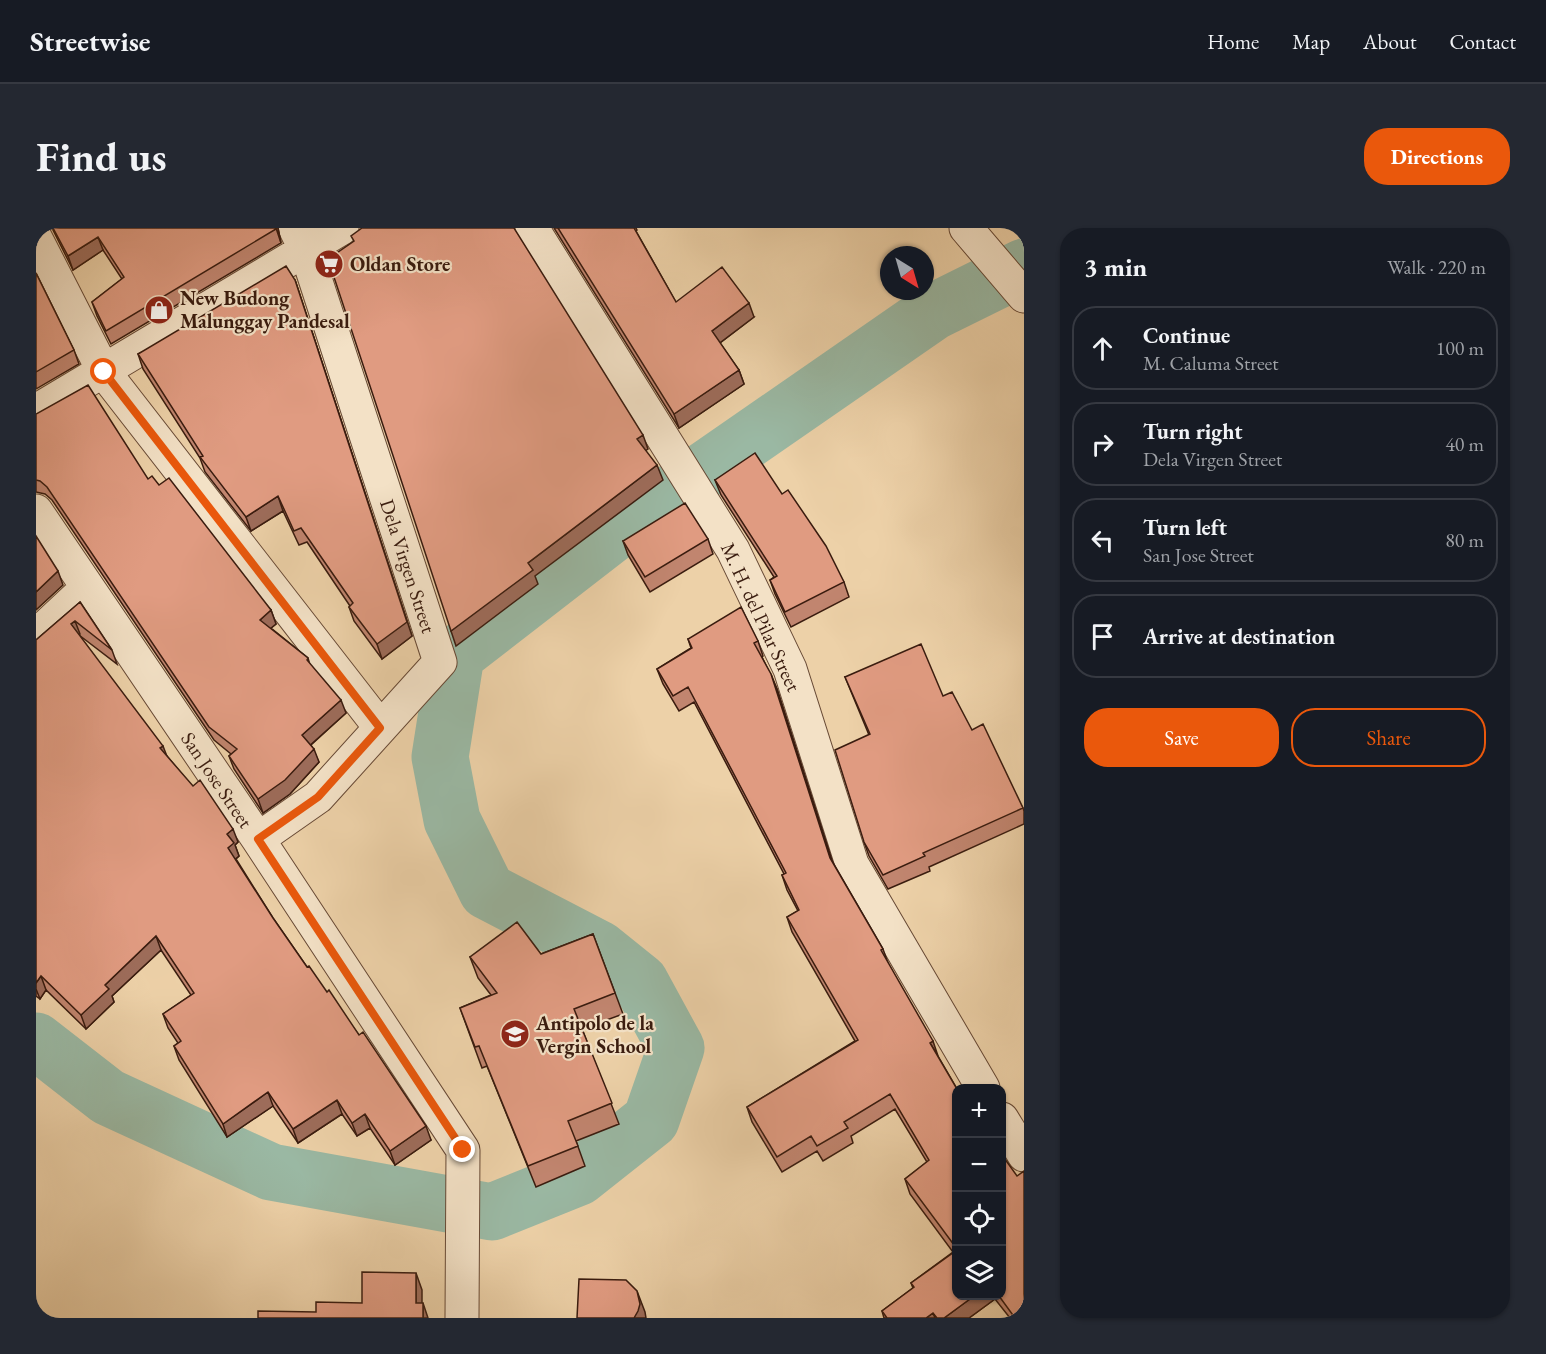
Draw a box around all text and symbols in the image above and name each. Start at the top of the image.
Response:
text: Streetwise [30,23,150,59]
text: Home [1207,28,1259,55]
text: Map [1292,28,1330,55]
text: About [1363,28,1416,55]
text: Contact [1449,28,1516,55]
button: Directions [1364,128,1510,185]
text: Find us [36,129,167,184]
north arrow [880,246,934,300]
supermarket icon: Oldan Store [313,248,345,280]
text: 3 min [1084,250,1147,284]
place label: Oldan Store [350,251,450,277]
text: Walk · 220 m [1387,254,1486,280]
place label: New Budong Malunggay Pandesal [180,285,350,334]
shop icon: New Budong Malunggay Pandesal [143,294,175,326]
text: Continue [1143,321,1230,350]
icon: ahead [1086,332,1119,365]
text: 100 m [1436,335,1484,361]
text: M. Caluma Street [1143,350,1279,376]
route start [90,358,116,384]
text: Turn right [1143,417,1242,446]
icon: right [1086,428,1119,461]
text: 40 m [1445,431,1484,457]
text: Dela Virgen Street [1143,446,1282,472]
street label: Dela Virgen Street [374,496,442,637]
text: Turn left [1143,513,1227,542]
icon: left [1086,524,1119,557]
text: 80 m [1445,527,1484,553]
street label: M. H. del Pilar Street [715,538,807,696]
text: San Jose Street [1143,542,1254,568]
icon: arrive [1086,620,1119,653]
text: Arrive at destination [1143,622,1335,651]
button: Save [1084,708,1279,767]
button: Share [1291,708,1486,767]
street label: San Jose Street [175,727,259,834]
place label: Antipolo de la Vergin School [535,1010,654,1059]
school or university icon: Antipolo de la Vergin School [499,1018,531,1050]
map controls [952,1084,1006,1300]
button: + [952,1084,1006,1138]
route end [449,1136,475,1162]
button: − [952,1138,1006,1192]
button: locate [952,1192,1006,1246]
button: layers [952,1246,1006,1300]

